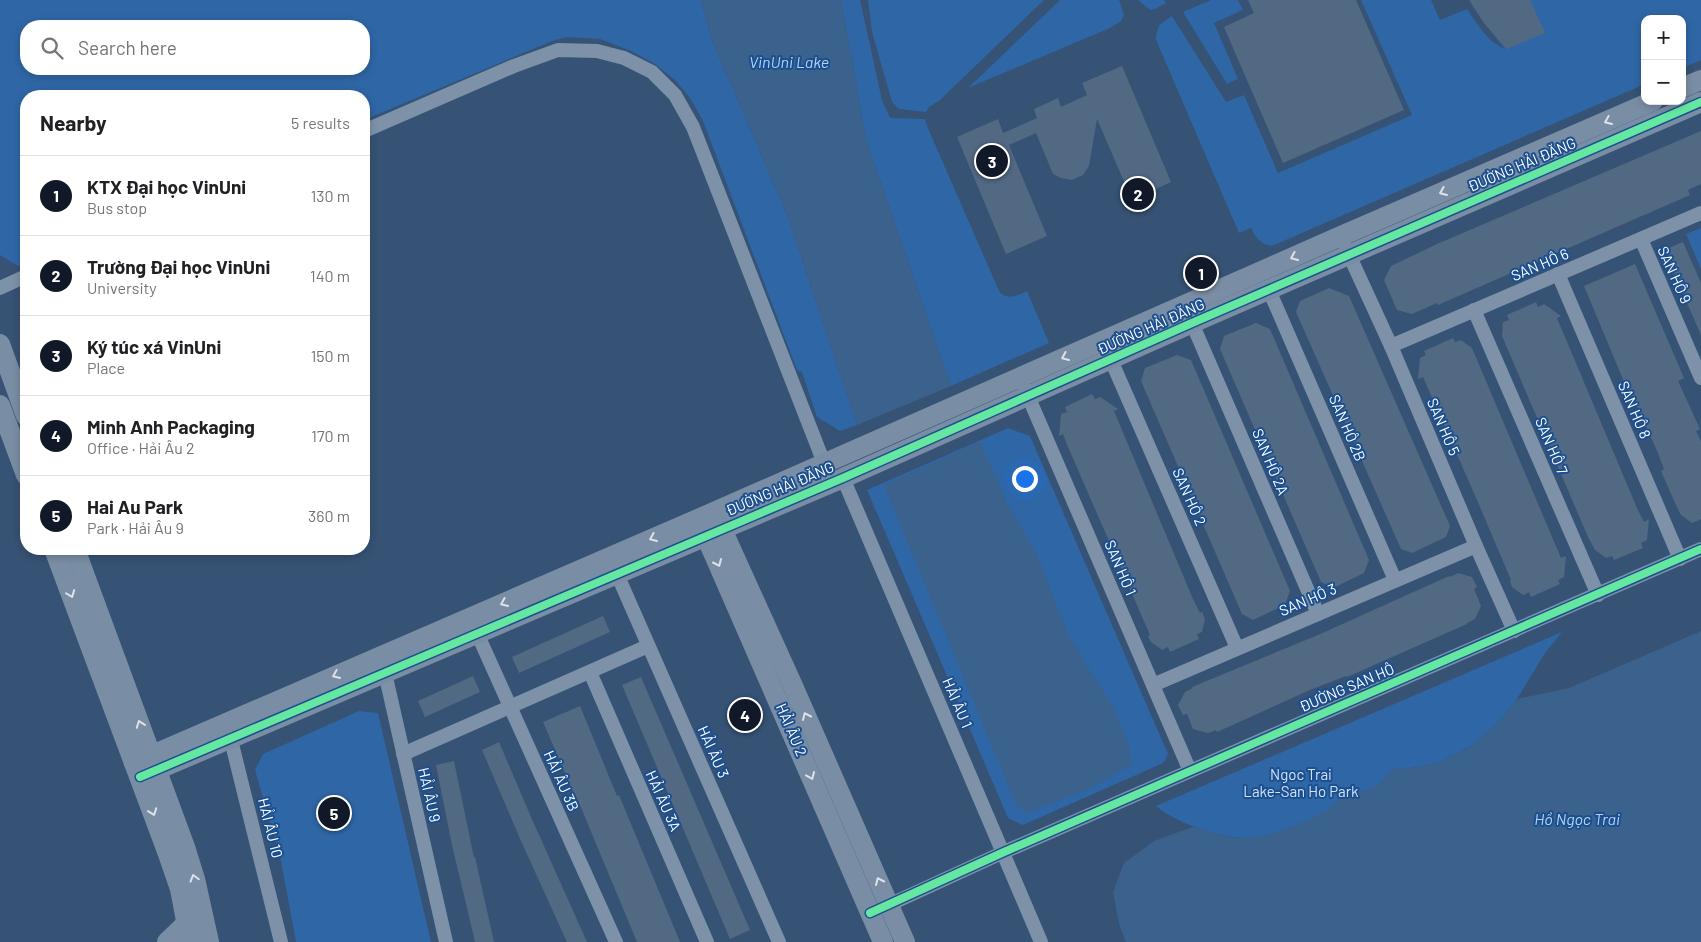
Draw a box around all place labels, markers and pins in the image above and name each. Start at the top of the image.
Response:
pin: 3 [976,142,1008,180]
pin: 2 [1122,175,1154,213]
pin: 1 [1185,254,1217,292]
pin: 4 [729,696,761,734]
pin: 5 [318,794,350,832]

